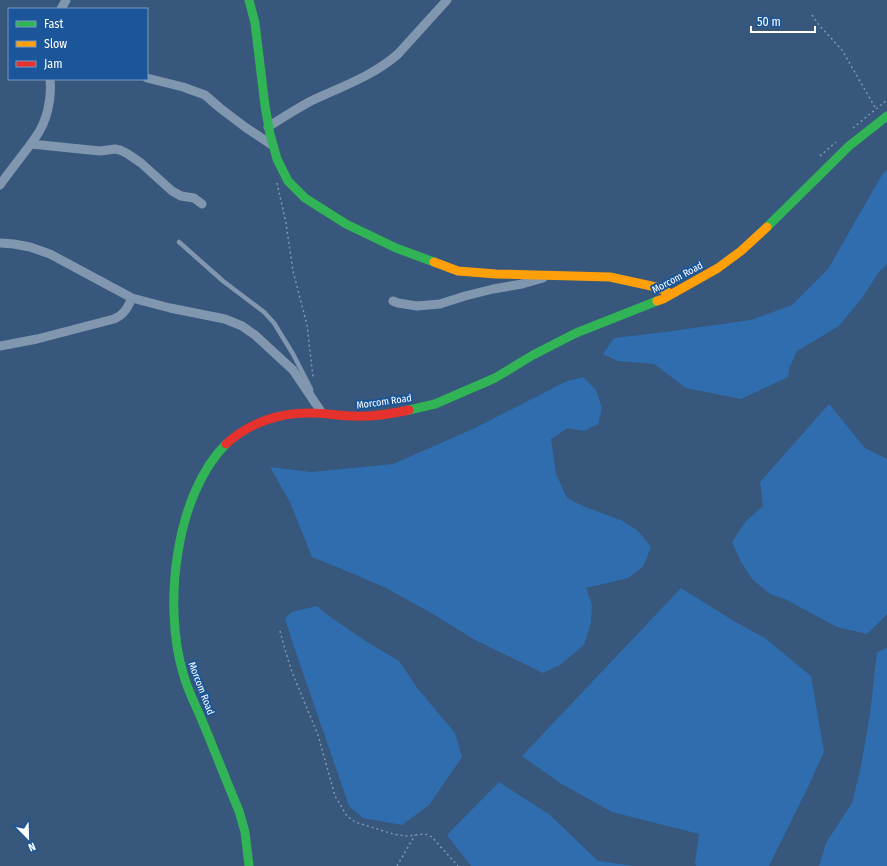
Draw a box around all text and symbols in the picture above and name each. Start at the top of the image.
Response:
legend [8,8,148,80]
scale bar [751,8,815,34]
text: 50 m [757,15,781,29]
text: Fast [44,17,63,31]
text: Slow [44,37,67,51]
text: Jam [44,57,62,71]
street label: Morcom Road [650,260,705,296]
street label: Morcom Road [356,392,413,412]
street label: Morcom Road [185,660,217,717]
north arrow [8,818,48,858]
text: N [26,839,37,854]

